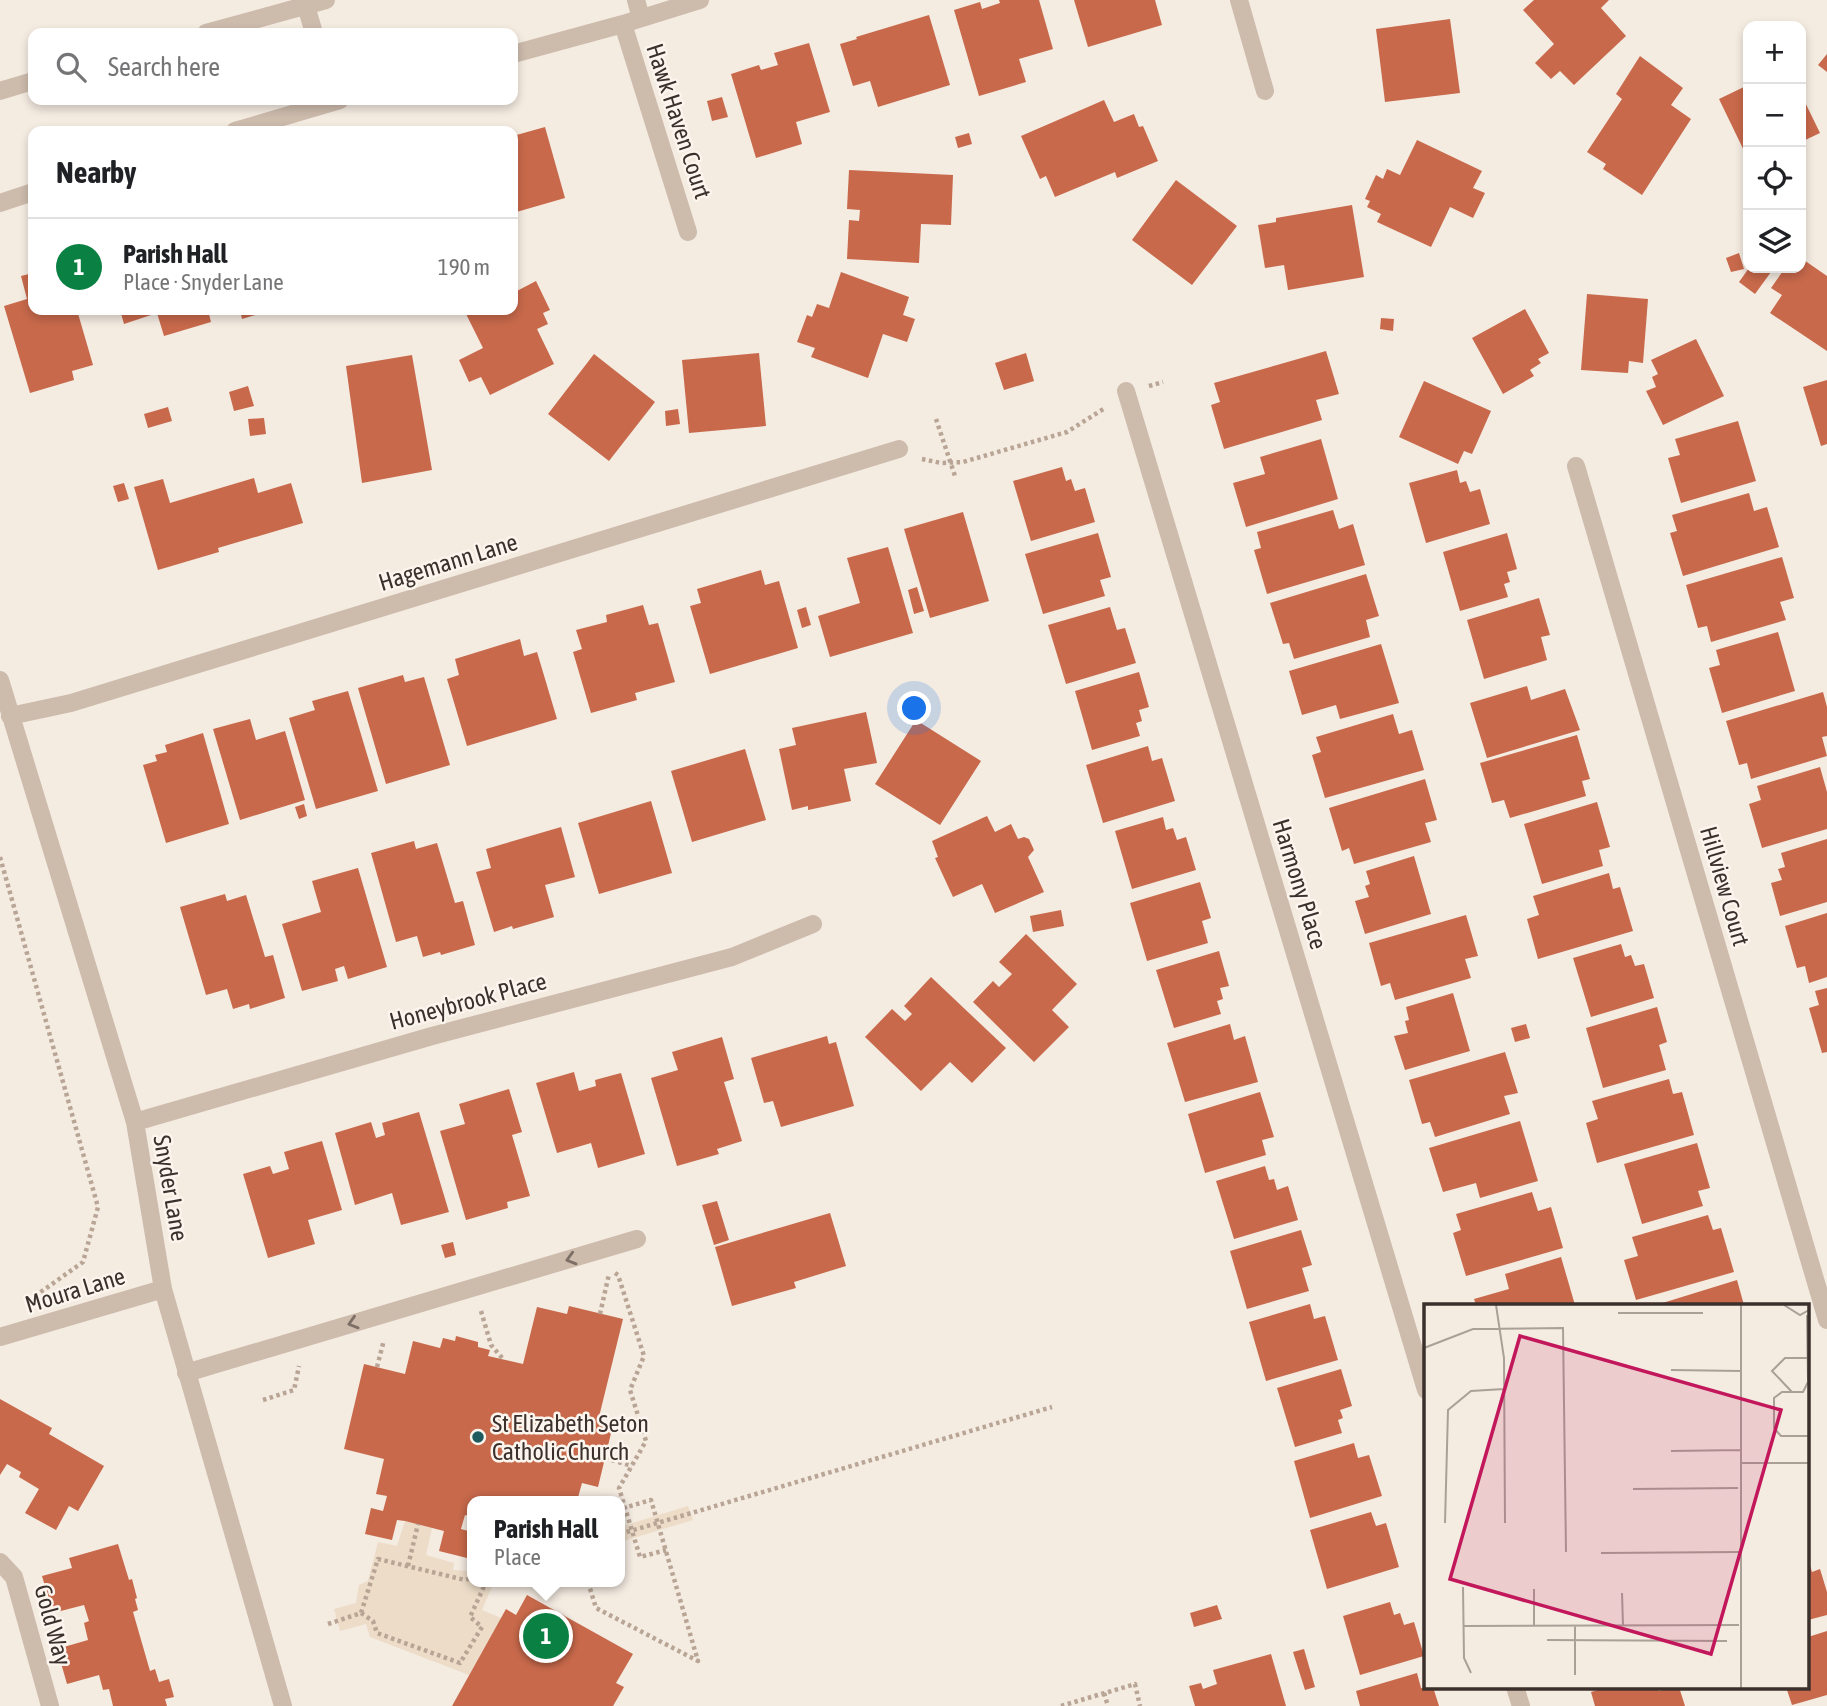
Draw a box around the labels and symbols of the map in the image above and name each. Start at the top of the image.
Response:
street label: Hawk Haven Court [641,40,717,202]
street label: Hagemann Lane [375,528,521,596]
your location [897,691,931,725]
street label: Harmony Place [1267,816,1333,952]
street label: Hillview Court [1695,823,1755,949]
street label: Honeybrook Place [387,967,549,1035]
street label: Snyder Lane [148,1133,194,1243]
one-way arrow [565,1250,577,1265]
street label: Moura Lane [22,1262,128,1318]
inset map [1424,1304,1810,1688]
one-way arrow [347,1315,359,1330]
place label: St Elizabeth Seton Catholic Church [492,1410,649,1465]
marker: St Elizabeth Seton Catholic Church [470,1429,486,1445]
street label: Gold Way [29,1582,77,1668]
pin: 1 [523,1610,569,1662]

